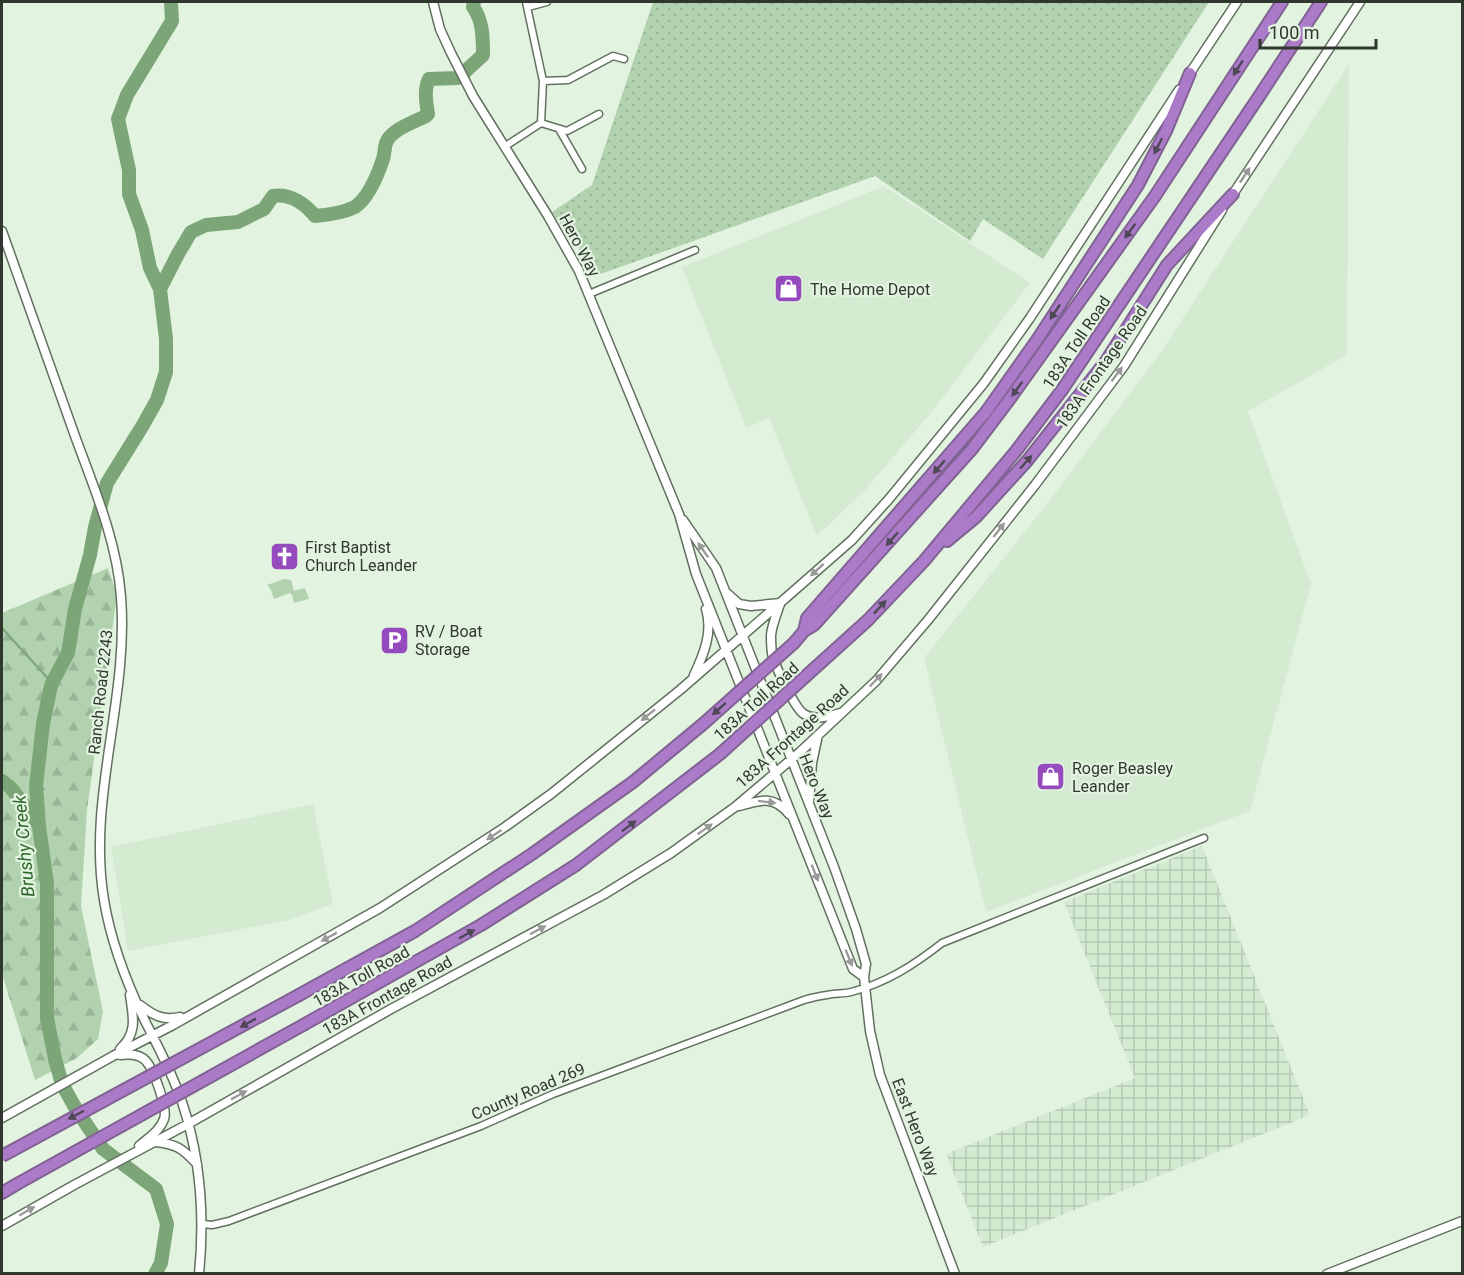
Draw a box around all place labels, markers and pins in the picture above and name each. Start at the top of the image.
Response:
shop icon: The Home Depot [773,273,805,305]
place label: The Home Depot [810,280,930,299]
place label: First Baptist Church Leander [305,538,418,575]
church icon: First Baptist Church Leander [268,540,300,572]
place label: RV / Boat Storage [415,622,482,659]
parking icon: RV / Boat Storage [378,624,410,656]
place label: Roger Beasley Leander [1072,759,1174,796]
shop icon: Roger Beasley Leander [1035,761,1067,793]

